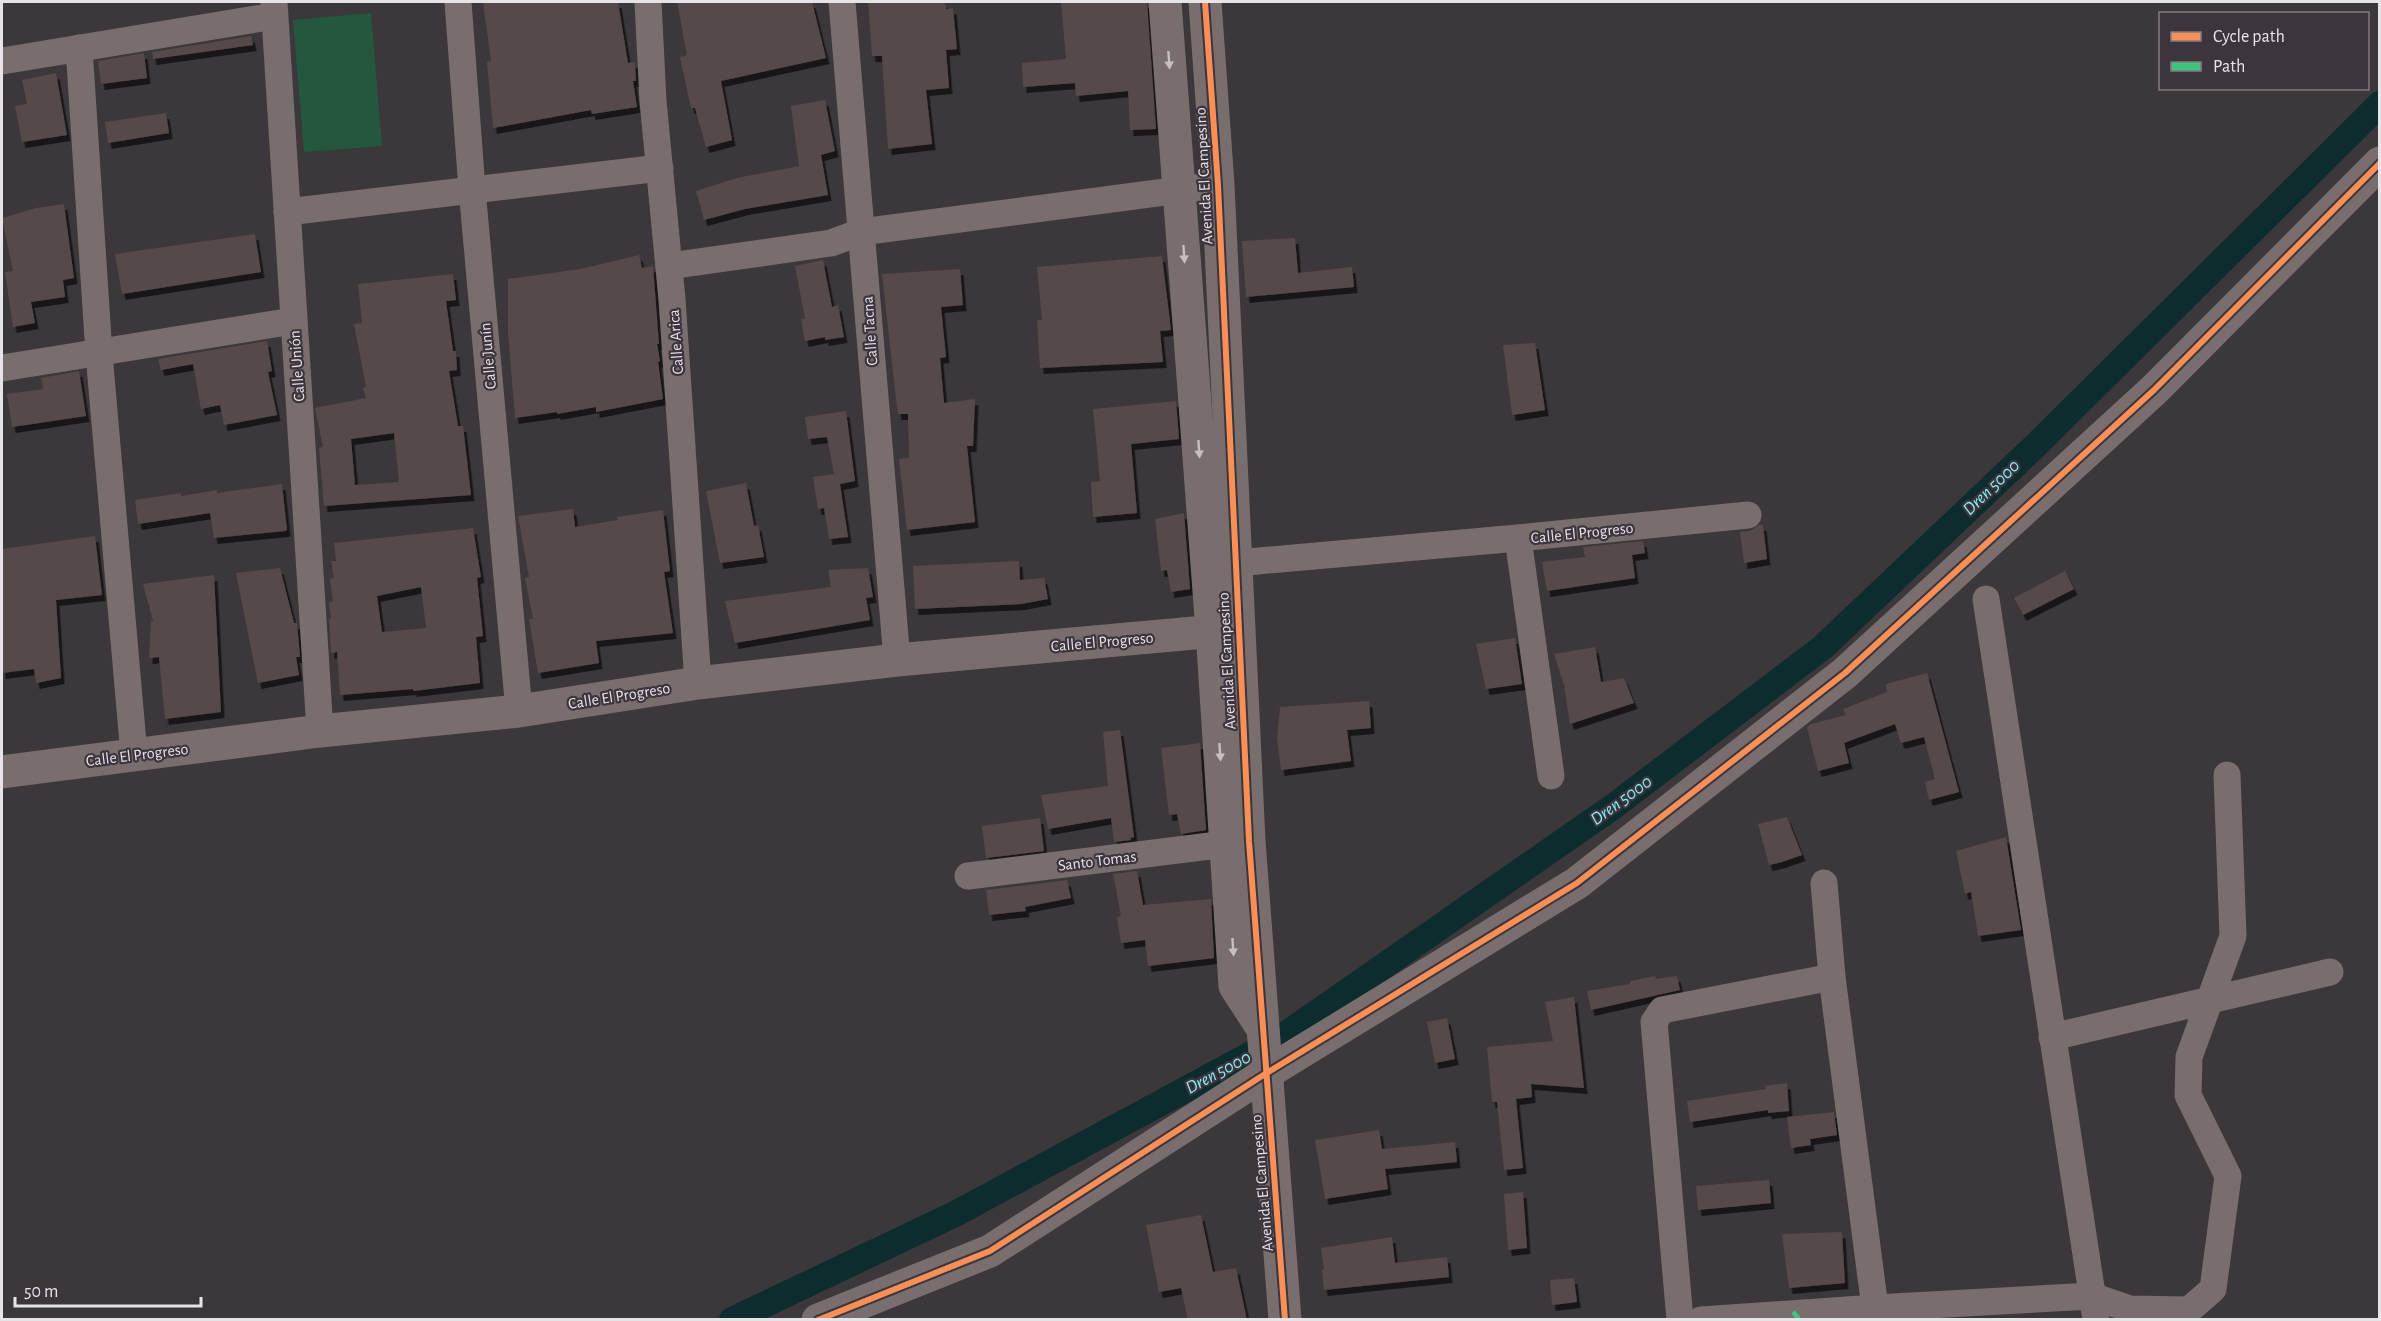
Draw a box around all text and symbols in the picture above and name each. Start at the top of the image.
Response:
legend [2159,12,2369,90]
text: Cycle path [2213,28,2285,46]
one-way arrow [1164,50,1174,69]
text: Path [2213,58,2245,76]
street label: Avenida El Campesino [1192,107,1216,245]
one-way arrow [1179,245,1189,264]
street label: Calle Tacna [860,296,880,366]
street label: Calle Arica [666,309,686,375]
street label: Calle Junín [477,322,499,390]
street label: Calle Unión [287,330,307,402]
one-way arrow [1194,439,1203,458]
water label: Dren 5000 [1960,457,2024,519]
street label: Calle El Progreso [1530,520,1634,546]
street label: Avenida El Campesino [1215,592,1239,730]
street label: Calle El Progreso [1050,630,1154,654]
street label: Calle El Progreso [567,680,671,712]
street label: Calle El Progreso [85,741,189,769]
one-way arrow [1215,743,1225,762]
water label: Dren 5000 [1588,773,1656,829]
street label: Santo Tomas [1057,848,1137,874]
one-way arrow [1228,937,1237,956]
water label: Dren 5000 [1183,1048,1254,1098]
street label: Avenida El Campesino [1248,1114,1276,1252]
scale bar [15,1270,201,1308]
text: 50 m [24,1283,58,1301]

